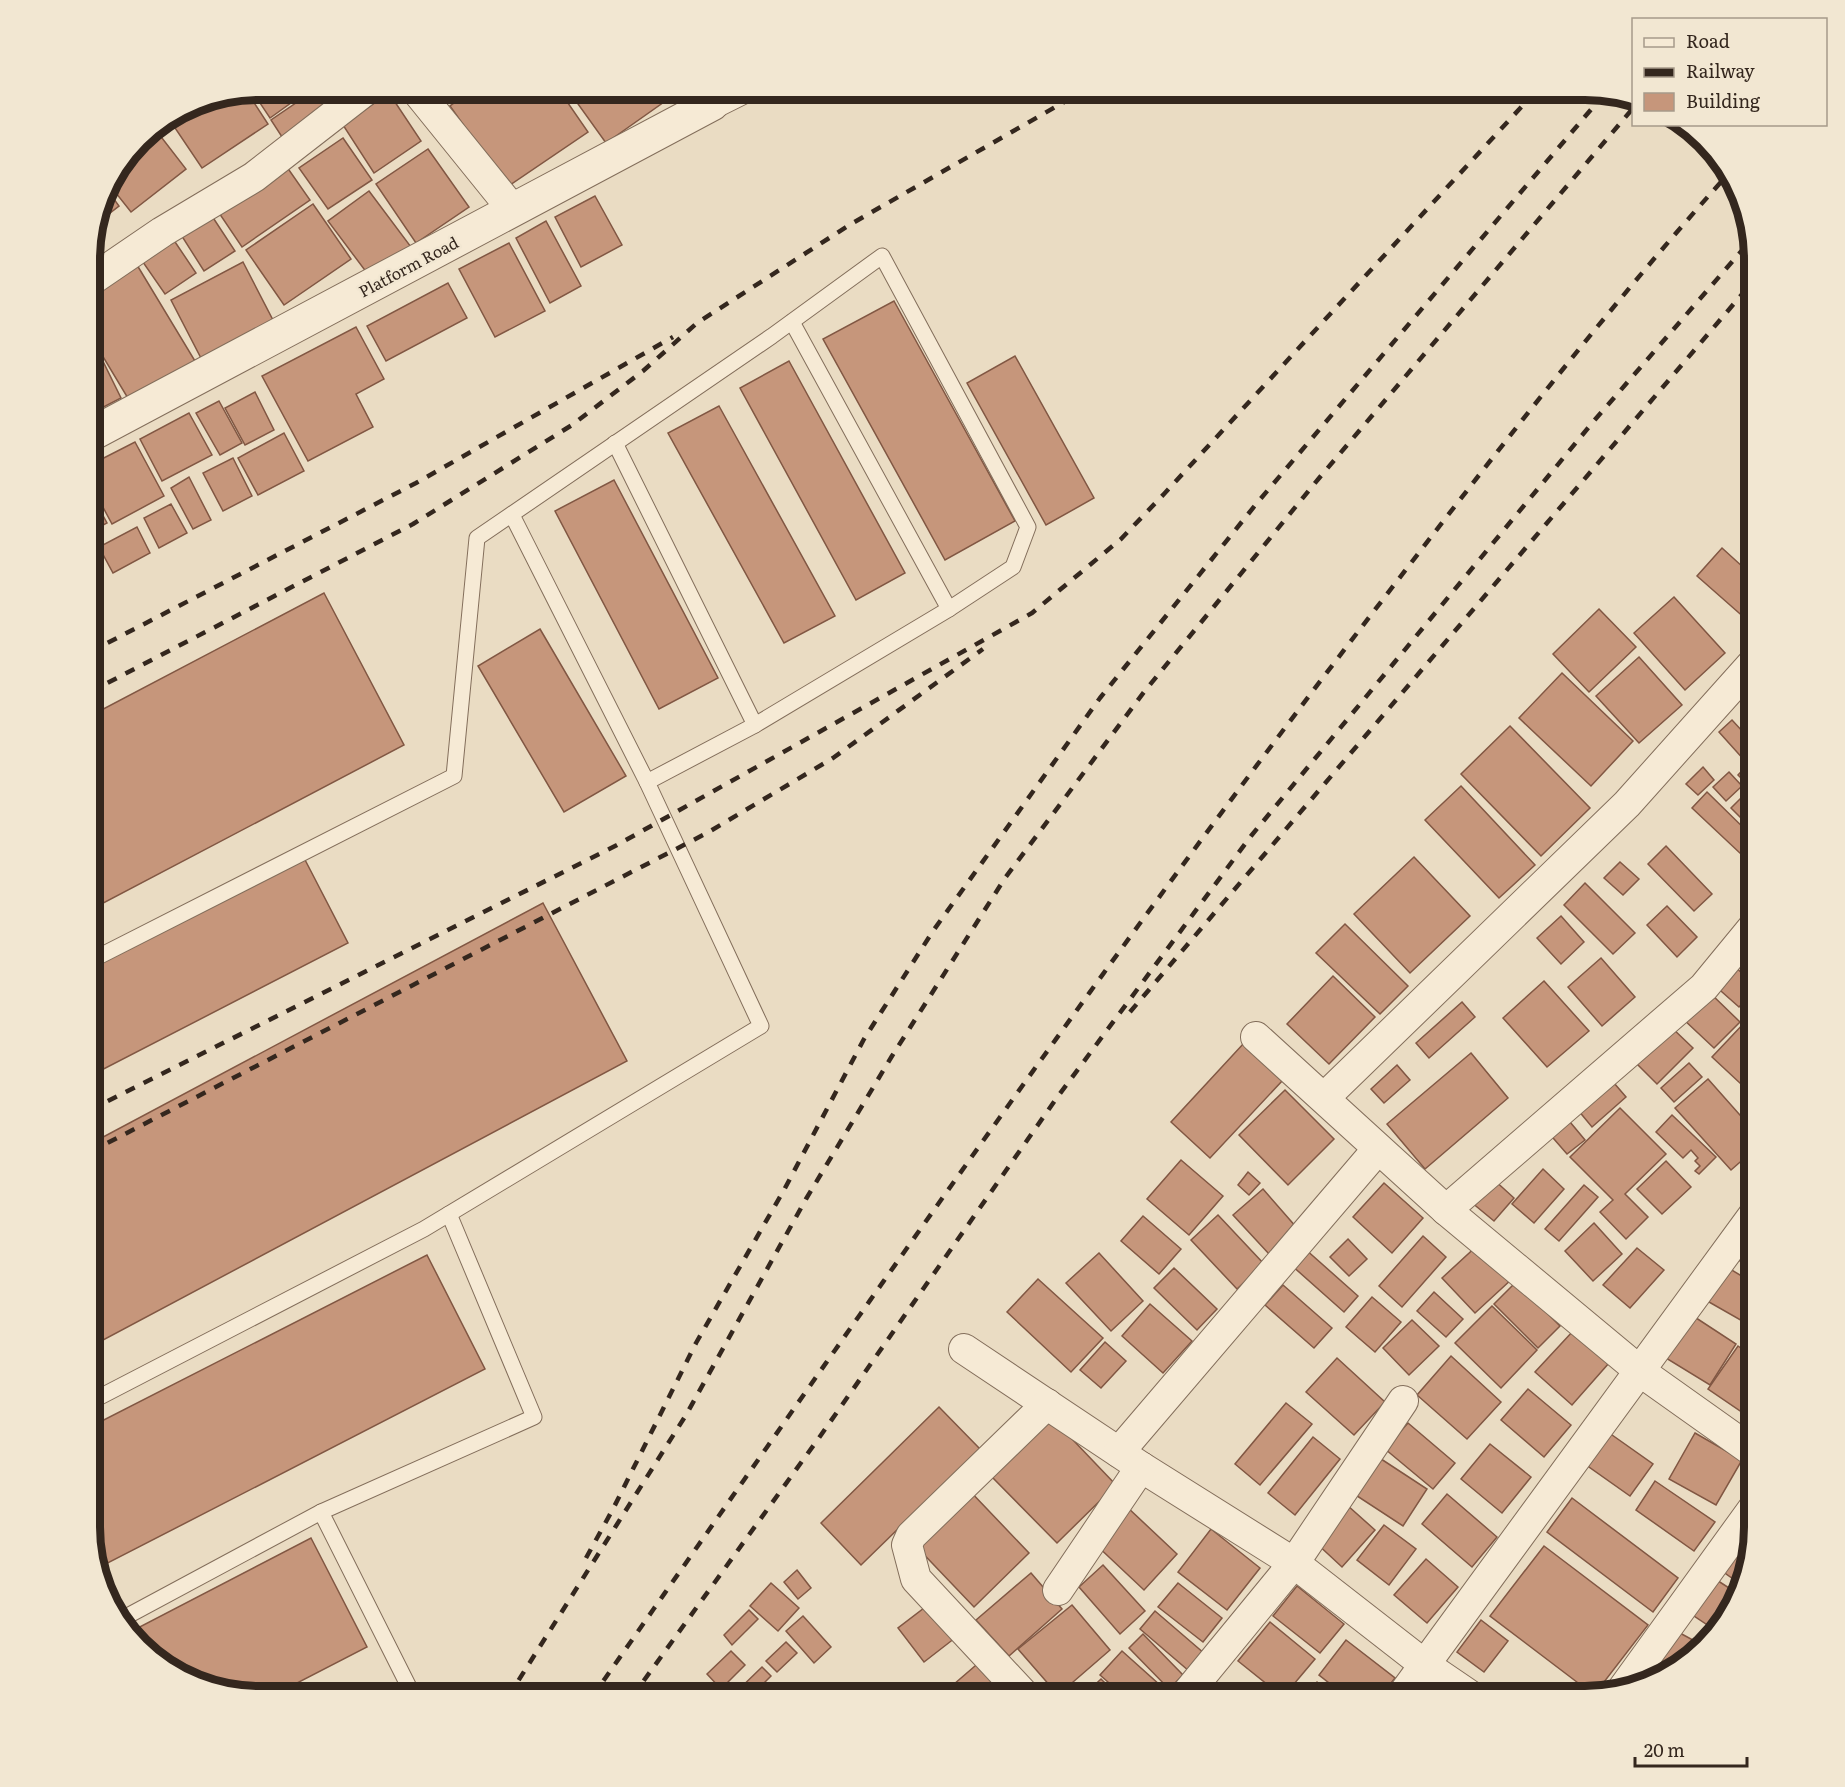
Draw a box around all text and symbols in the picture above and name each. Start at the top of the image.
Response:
legend [1632,18,1827,126]
text: Road [1686,27,1730,54]
text: Railway [1686,57,1755,84]
text: Building [1686,87,1761,114]
street label: Platform Road [354,229,462,302]
scale bar [1635,1730,1748,1768]
text: 20 m [1644,1736,1685,1763]

